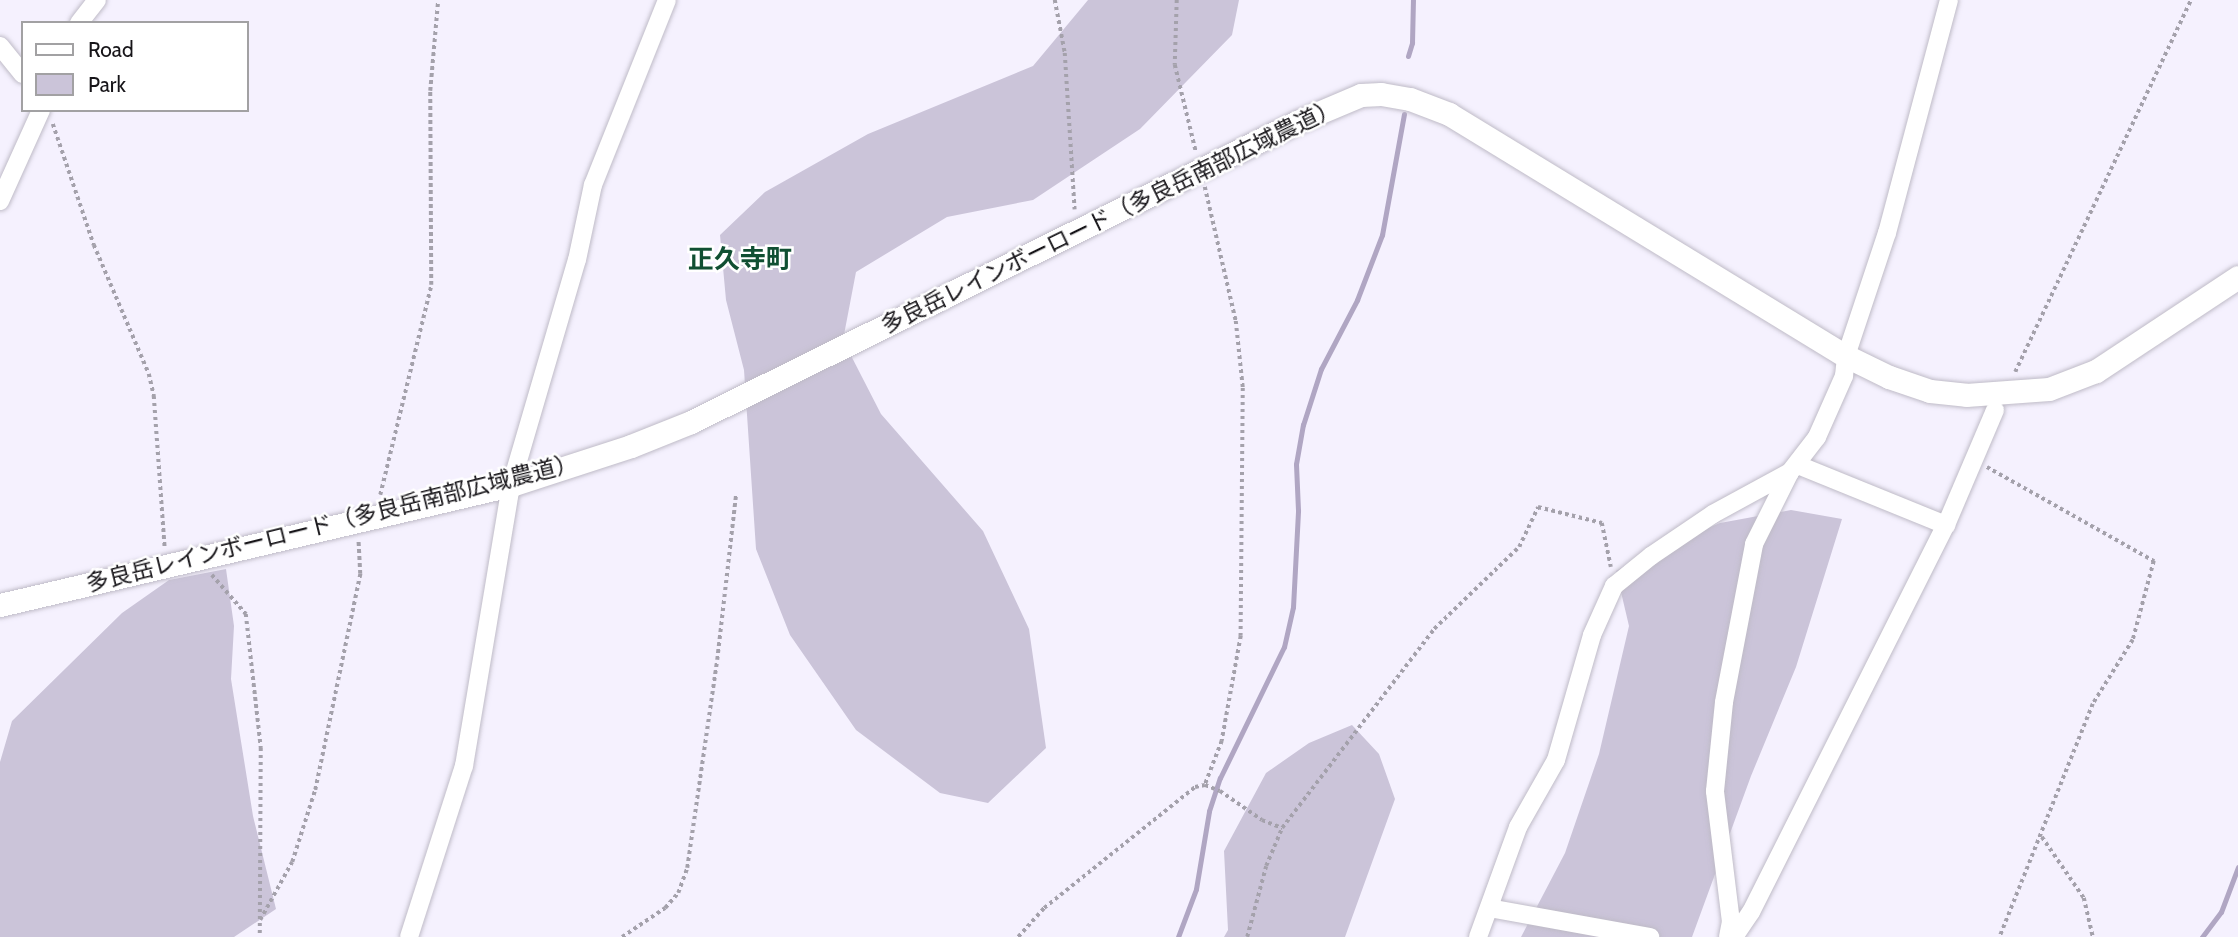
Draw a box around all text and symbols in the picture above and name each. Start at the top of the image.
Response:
legend [21,21,248,112]
text: Road [88,37,134,62]
text: Park [88,72,126,97]
street label: 多良岳レインボーロード（多良岳南部広域農道） [877,93,1343,339]
district label: 正久寺町 [688,244,792,276]
street label: 多良岳レインボーロード（多良岳南部広域農道） [83,448,581,598]

